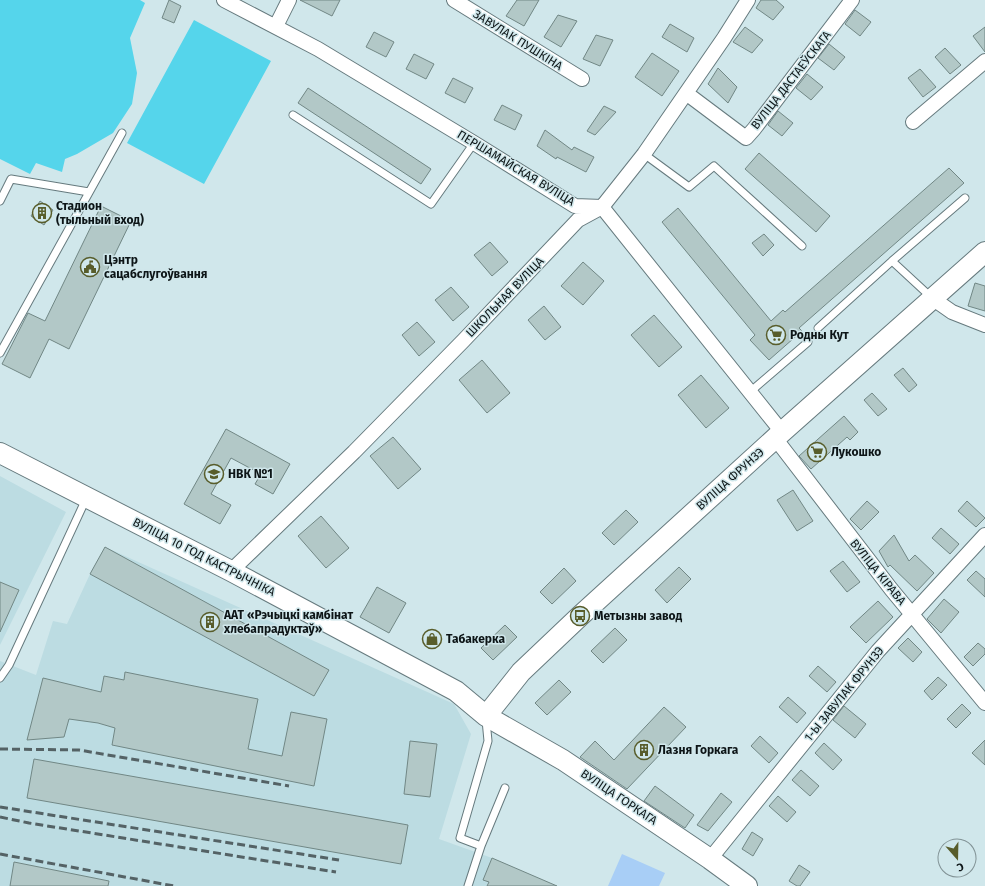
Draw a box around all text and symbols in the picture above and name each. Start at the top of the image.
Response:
street label: ЗАВУЛАК ПУШКІНА [471,7,565,73]
street label: ВУЛІЦА ДАСТАЕЎСКАГА [747,27,834,132]
street label: ПЕРШАМАЙСКАЯ ВУЛІЦА [455,127,578,209]
place label: Стадион (тыльный вход) [56,199,144,227]
building icon: Стадион (тыльный вход) [31,202,53,224]
place label: Цэнтр сацабслугоўвання [104,253,208,281]
street label: ШКОЛЬНАЯ ВУЛІЦА [463,254,547,340]
public building icon: Цэнтр сацабслугоўвання [79,256,101,278]
supermarket icon: Родны Кут [765,324,787,346]
place label: Родны Кут [790,328,849,342]
supermarket icon: Лукошко [806,441,828,463]
street label: ВУЛІЦА ФРУНЗЭ [693,445,767,513]
place label: Лукошко [831,445,881,459]
school or university icon: НВК №1 [203,463,225,485]
place label: НВК №1 [228,467,273,481]
street label: ВУЛІЦА 10 ГОД КАСТРЫЧНІКА [130,515,278,599]
street label: ВУЛІЦА КІРАВА [847,536,909,608]
bus stop icon: Метызны завод [569,605,591,627]
place label: ААТ «Рэчыцкі камбінат хлебапрадуктаў» [223,608,353,636]
place label: Метызны завод [594,609,682,623]
building icon: ААТ «Рэчыцкі камбінат хлебапрадуктаў» [199,611,221,633]
shop icon: Табакерка [421,628,443,650]
place label: Табакерка [446,632,505,646]
street label: 1-Ы ЗАВУЛАК ФРУНЗЭ [801,644,887,744]
building icon: Лазня Горкага [633,739,655,761]
place label: Лазня Горкага [658,743,739,757]
street label: ВУЛІЦА ГОРКАГА [578,766,660,828]
north arrow [937,838,977,878]
text: С [954,860,965,874]

